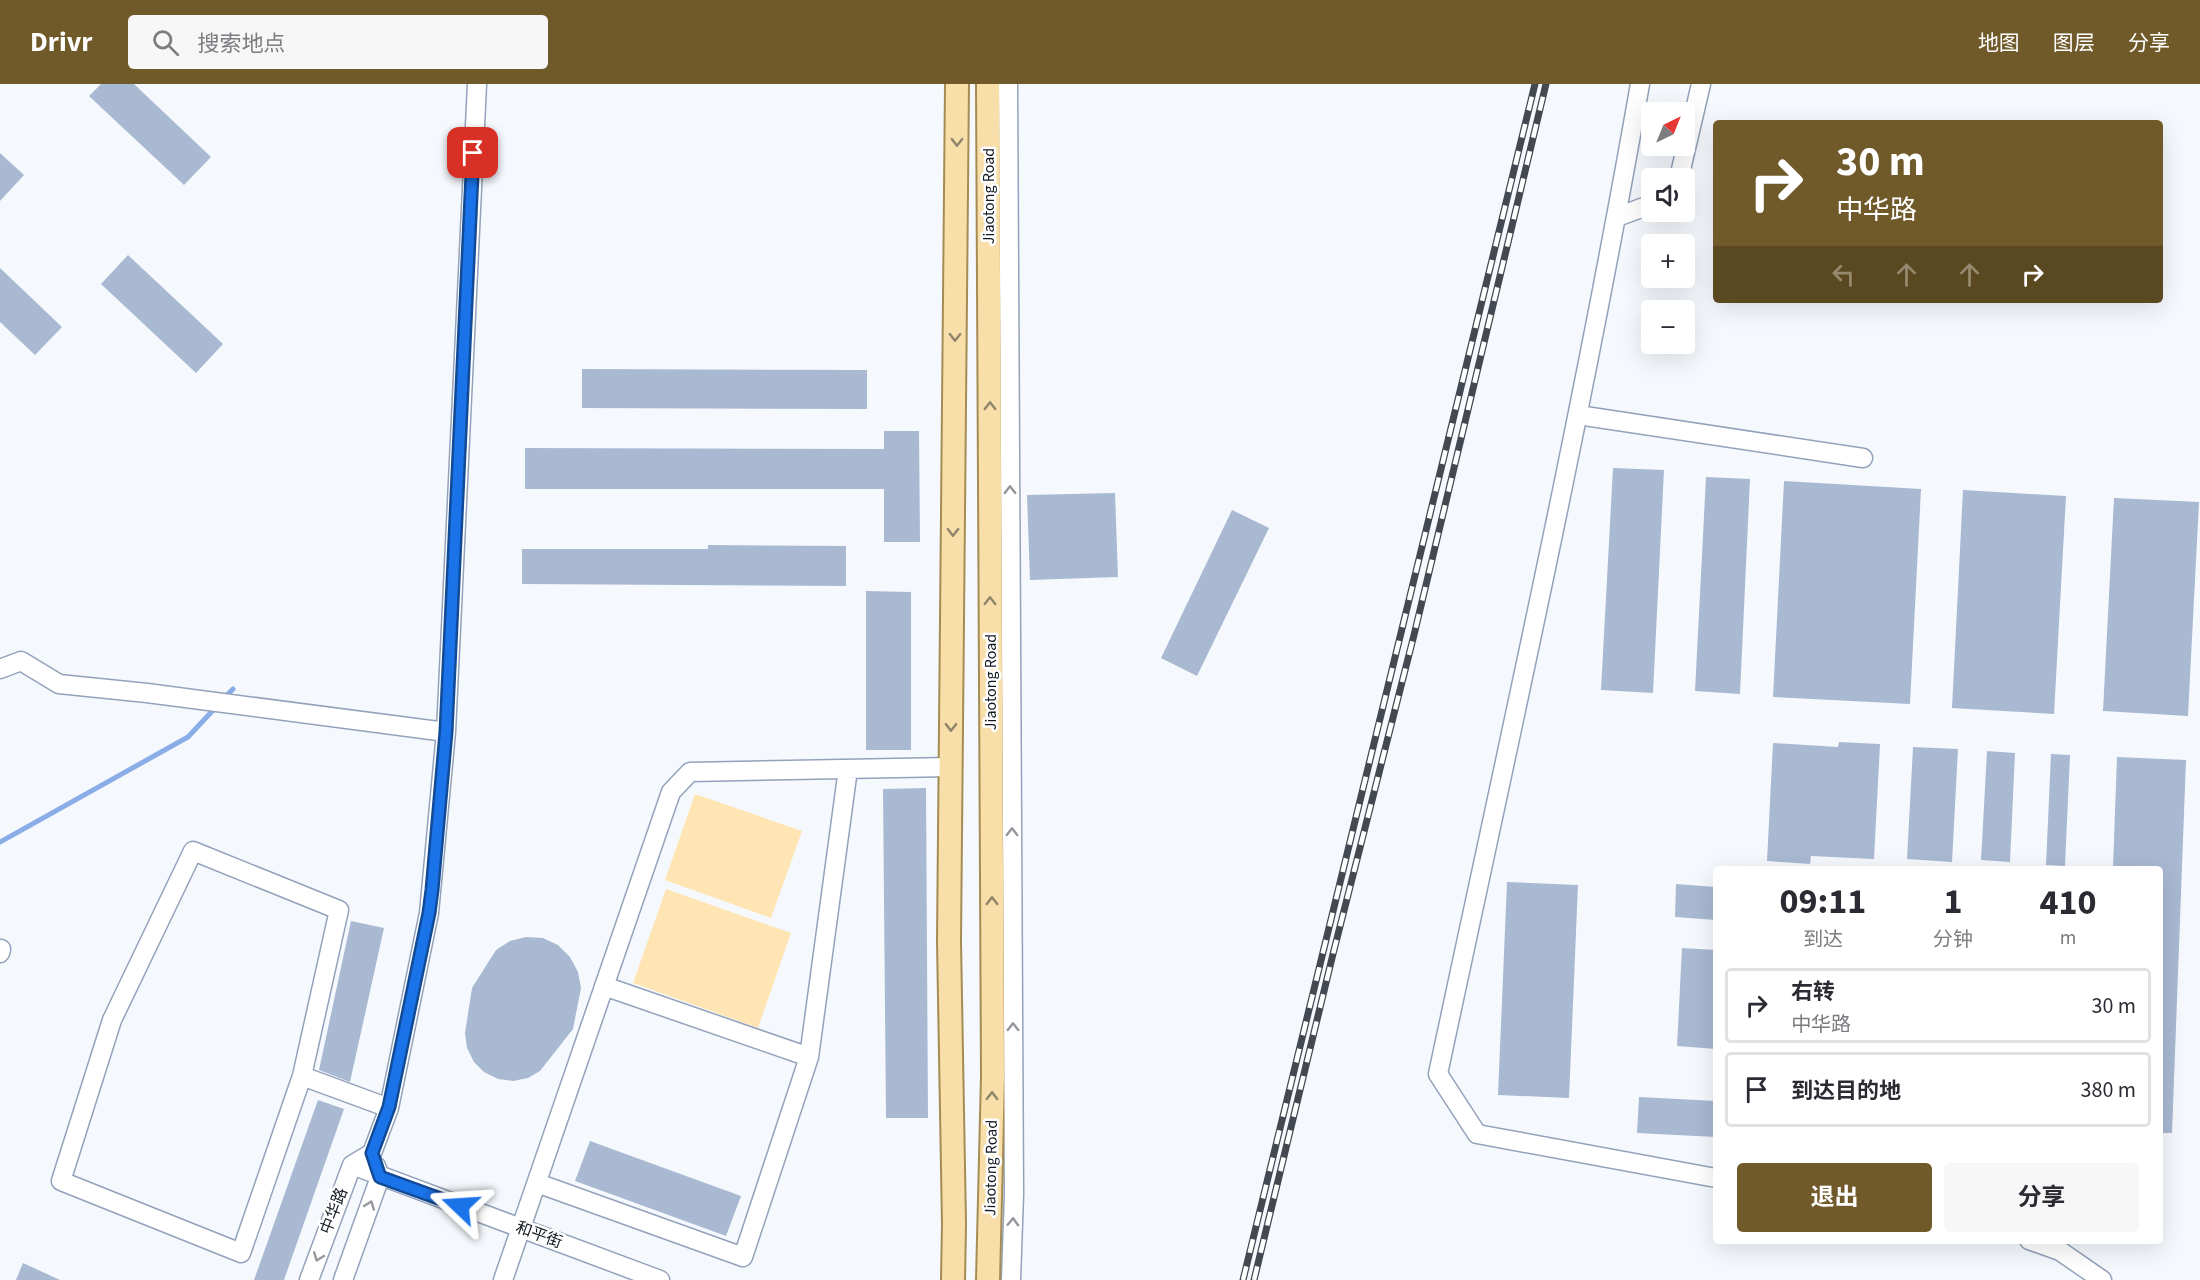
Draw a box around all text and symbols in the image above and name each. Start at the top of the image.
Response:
search box [128,15,548,69]
text: Drivr [30,22,92,62]
icon: search [149,26,182,59]
text: 搜索地点 [197,28,285,60]
text: 地图 [1978,28,2020,58]
text: 图层 [2053,28,2095,58]
text: 分享 [2128,28,2170,58]
north arrow [1641,102,1695,156]
map controls [1641,102,1695,354]
pin [447,127,498,178]
text: 30 m [1836,132,1925,192]
icon: arrive [456,136,489,169]
one-way arrow [951,138,963,147]
icon: right [1737,144,1815,222]
street label: Jiaotong Road [978,148,1000,244]
button: sound [1641,168,1695,222]
text: 中华路 [1836,191,1917,230]
button: + [1641,234,1695,288]
icon: left [1827,258,1860,291]
icon: ahead [1890,258,1923,291]
icon: ahead [1953,258,1986,291]
icon: right [2016,258,2049,291]
button: − [1641,300,1695,354]
one-way arrow [949,333,961,342]
one-way arrow [983,401,996,410]
one-way arrow [1004,485,1016,494]
one-way arrow [947,528,959,537]
one-way arrow [984,596,996,605]
street label: Jiaotong Road [980,634,1002,730]
one-way arrow [945,723,957,732]
one-way arrow [1006,827,1018,836]
text: 09:11 [1780,876,1866,927]
text: 1 [1943,876,1962,927]
text: 410 [2039,877,2096,928]
one-way arrow [986,896,998,905]
text: m [2060,924,2076,952]
text: 到达 [1803,926,1843,954]
text: 分钟 [1933,926,1973,954]
text: 右转 [1791,976,1835,1008]
icon: right [1740,989,1773,1022]
text: 30 m [2091,990,2136,1022]
text: 中华路 [1791,1011,1851,1039]
one-way arrow [1007,1022,1019,1031]
icon: arrive [1740,1073,1773,1106]
text: 380 m [2081,1074,2136,1106]
text: 到达目的地 [1791,1075,1901,1107]
one-way arrow [986,1091,998,1100]
street label: Jiaotong Road [979,1120,1003,1216]
button: 退出 [1737,1163,1932,1232]
button: 分享 [1944,1163,2139,1232]
position arrow [428,1174,492,1238]
street label: 中华路 [315,1185,353,1237]
one-way arrow [362,1200,375,1211]
street label: 和平街 [513,1216,565,1254]
one-way arrow [1007,1217,1020,1226]
one-way arrow [312,1251,325,1262]

